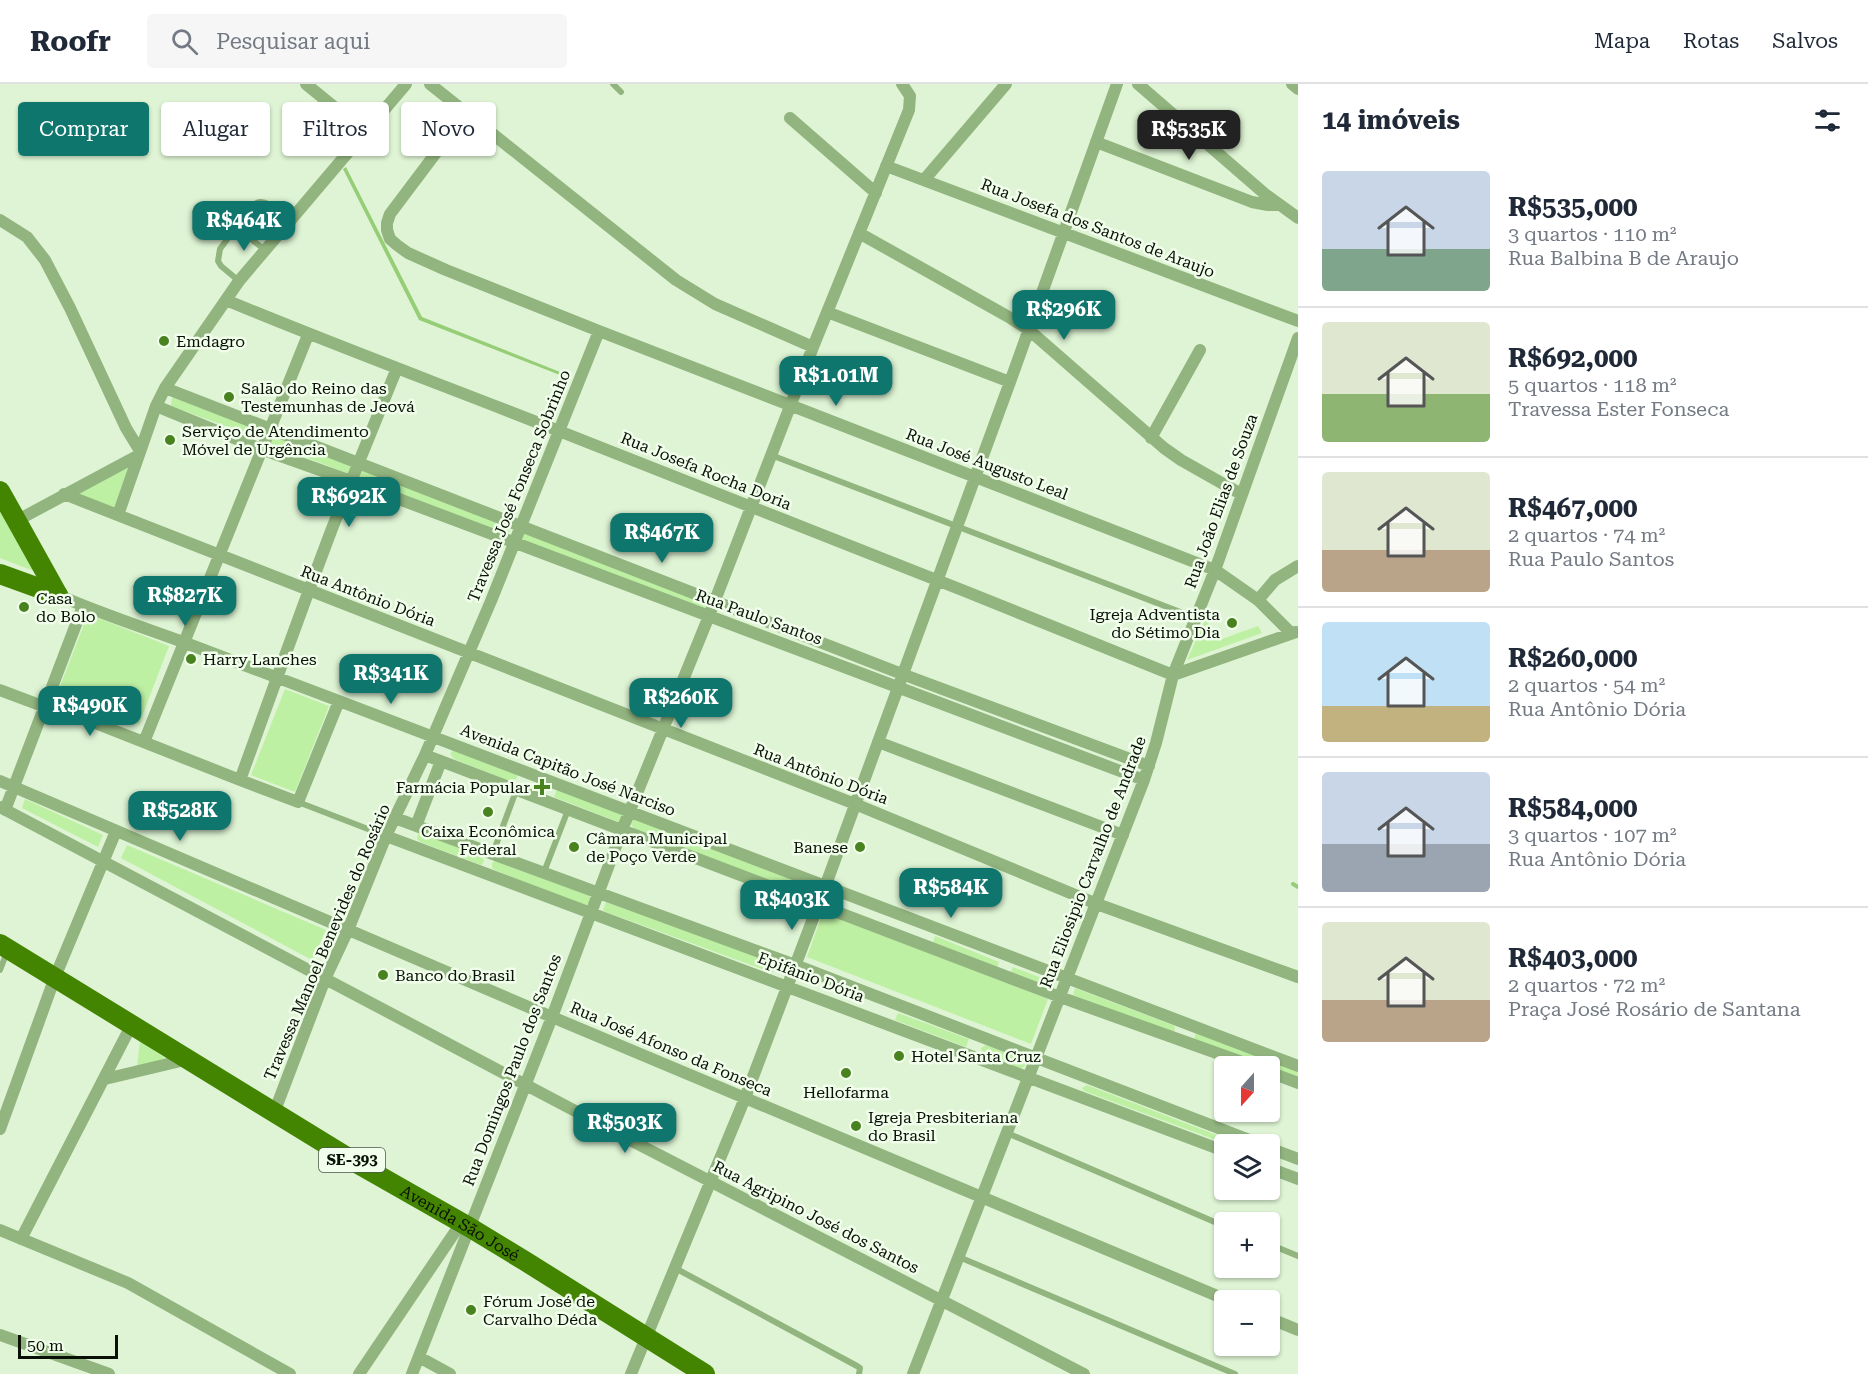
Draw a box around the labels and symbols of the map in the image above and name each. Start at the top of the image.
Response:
pin: R$535K [1140,110,1238,161]
street label: Rua Josefa dos Santos de Araujo [978,175,1218,282]
pin: R$464K [195,201,293,252]
pin: R$296K [1015,290,1113,341]
place label: Emdagro [176,332,245,351]
marker: Emdagro [157,334,171,348]
pin: R$1.01M [781,356,891,407]
street label: Travessa José Fonseca Sobrinho [464,367,575,605]
place label: Salão do Reino das Testemunhas de Jeová [241,379,415,416]
marker: Salão do Reino das Testemunhas de Jeová [222,390,236,404]
street label: Rua João Elias de Souza [1181,411,1262,591]
place label: Serviço de Atendimento Móvel de Urgência [182,422,369,459]
street label: Rua José Augusto Leal [903,424,1071,504]
street label: Rua Josefa Rocha Doria [618,428,794,514]
marker: Serviço de Atendimento Móvel de Urgência [163,433,177,447]
pin: R$692K [300,477,398,528]
pin: R$467K [613,513,711,564]
street label: Rua Antônio Dória [298,562,438,631]
pin: R$827K [136,576,234,627]
street label: Rua Paulo Santos [693,585,825,649]
place label: Casa do Bolo [36,589,96,626]
marker: Casa do Bolo [17,600,31,614]
place label: Igreja Adventista do Sétimo Dia [1090,605,1220,642]
marker: Igreja Adventista do Sétimo Dia [1225,616,1239,630]
place label: Harry Lanches [203,650,317,669]
marker: Harry Lanches [184,652,198,666]
pin: R$341K [342,654,440,705]
pin: R$260K [632,678,730,729]
pin: R$490K [41,686,139,737]
street label: Avenida Capitão José Narciso [458,720,678,820]
street label: Rua Eliosipio Carvalho de Andrade [1036,733,1150,991]
street label: Rua Antônio Dória [751,740,891,809]
place label: Farmácia Popular [396,778,530,797]
marker: Farmácia Popular [535,780,549,794]
pin: R$528K [131,791,229,842]
street label: Travessa Manoel Benevides do Rosário [260,801,394,1083]
marker: Caixa Econômica Federal [481,805,495,819]
place label: Caixa Econômica Federal [421,822,555,859]
place label: Câmara Municipal de Poço Verde [586,829,727,866]
place label: Banese [793,838,848,857]
marker: Câmara Municipal de Poço Verde [567,840,581,854]
marker: Banese [853,840,867,854]
pin: R$584K [902,868,1000,919]
pin: R$403K [743,880,841,931]
street label: Epifânio Dória [755,948,867,1006]
street label: Rua Domingos Paulo dos Santos [459,951,565,1189]
place label: Banco do Brasil [395,966,515,985]
marker: Banco do Brasil [376,968,390,982]
street label: Rua José Afonso da Fonseca [567,998,775,1100]
place label: Hotel Santa Cruz [911,1047,1041,1066]
marker: Hotel Santa Cruz [892,1049,906,1063]
north arrow [1214,1056,1280,1122]
marker: Hellofarma [839,1066,853,1080]
place label: Hellofarma [803,1083,889,1102]
pin: R$503K [576,1103,674,1154]
place label: Igreja Presbiteriana do Brasil [868,1108,1019,1145]
marker: Igreja Presbiteriana do Brasil [849,1119,863,1133]
road number: SE-393 [319,1148,385,1172]
street label: Rua Agripino José dos Santos [710,1157,922,1277]
street label: Avenida São José [397,1181,523,1265]
place label: Fórum José de Carvalho Déda [483,1292,597,1329]
marker: Fórum José de Carvalho Déda [464,1303,478,1317]
scale bar [18,1332,118,1360]

